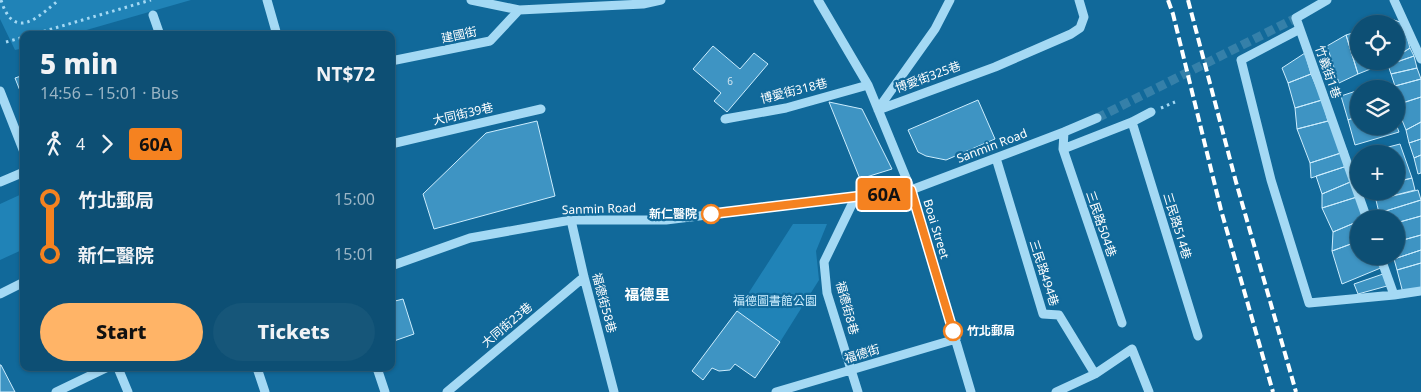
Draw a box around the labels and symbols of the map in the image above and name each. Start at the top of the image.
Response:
street label: 建國街 [440,22,478,47]
street label: 竹義街1巷 [1312,43,1345,101]
street label: 博愛街325巷 [893,57,963,96]
house number: 6 [727,74,733,88]
street label: 博愛街318巷 [759,74,829,107]
street label: 大同街39巷 [431,98,495,129]
street label: Sanmin Road [954,124,1030,167]
line badge: 60A [855,178,913,210]
street label: 三民路504巷 [1082,189,1121,259]
street label: 三民路514巷 [1159,191,1196,261]
street label: Boai Street [919,197,954,261]
street label: Sanmin Road [561,199,636,218]
marker: 新仁醫院 [701,204,721,224]
place label: 新仁醫院 [649,205,697,222]
street label: 三民路494巷 [1026,238,1063,308]
street label: 福德街58巷 [588,271,621,335]
street label: 福德街8巷 [832,279,863,337]
district label: 福德里 [624,284,670,304]
park label: 福德圖書館公園 [733,292,817,309]
street label: 大同街23巷 [478,298,536,351]
marker: 竹北郵局 [943,321,963,341]
place label: 竹北郵局 [967,322,1015,339]
street label: 福德街 [842,340,882,367]

